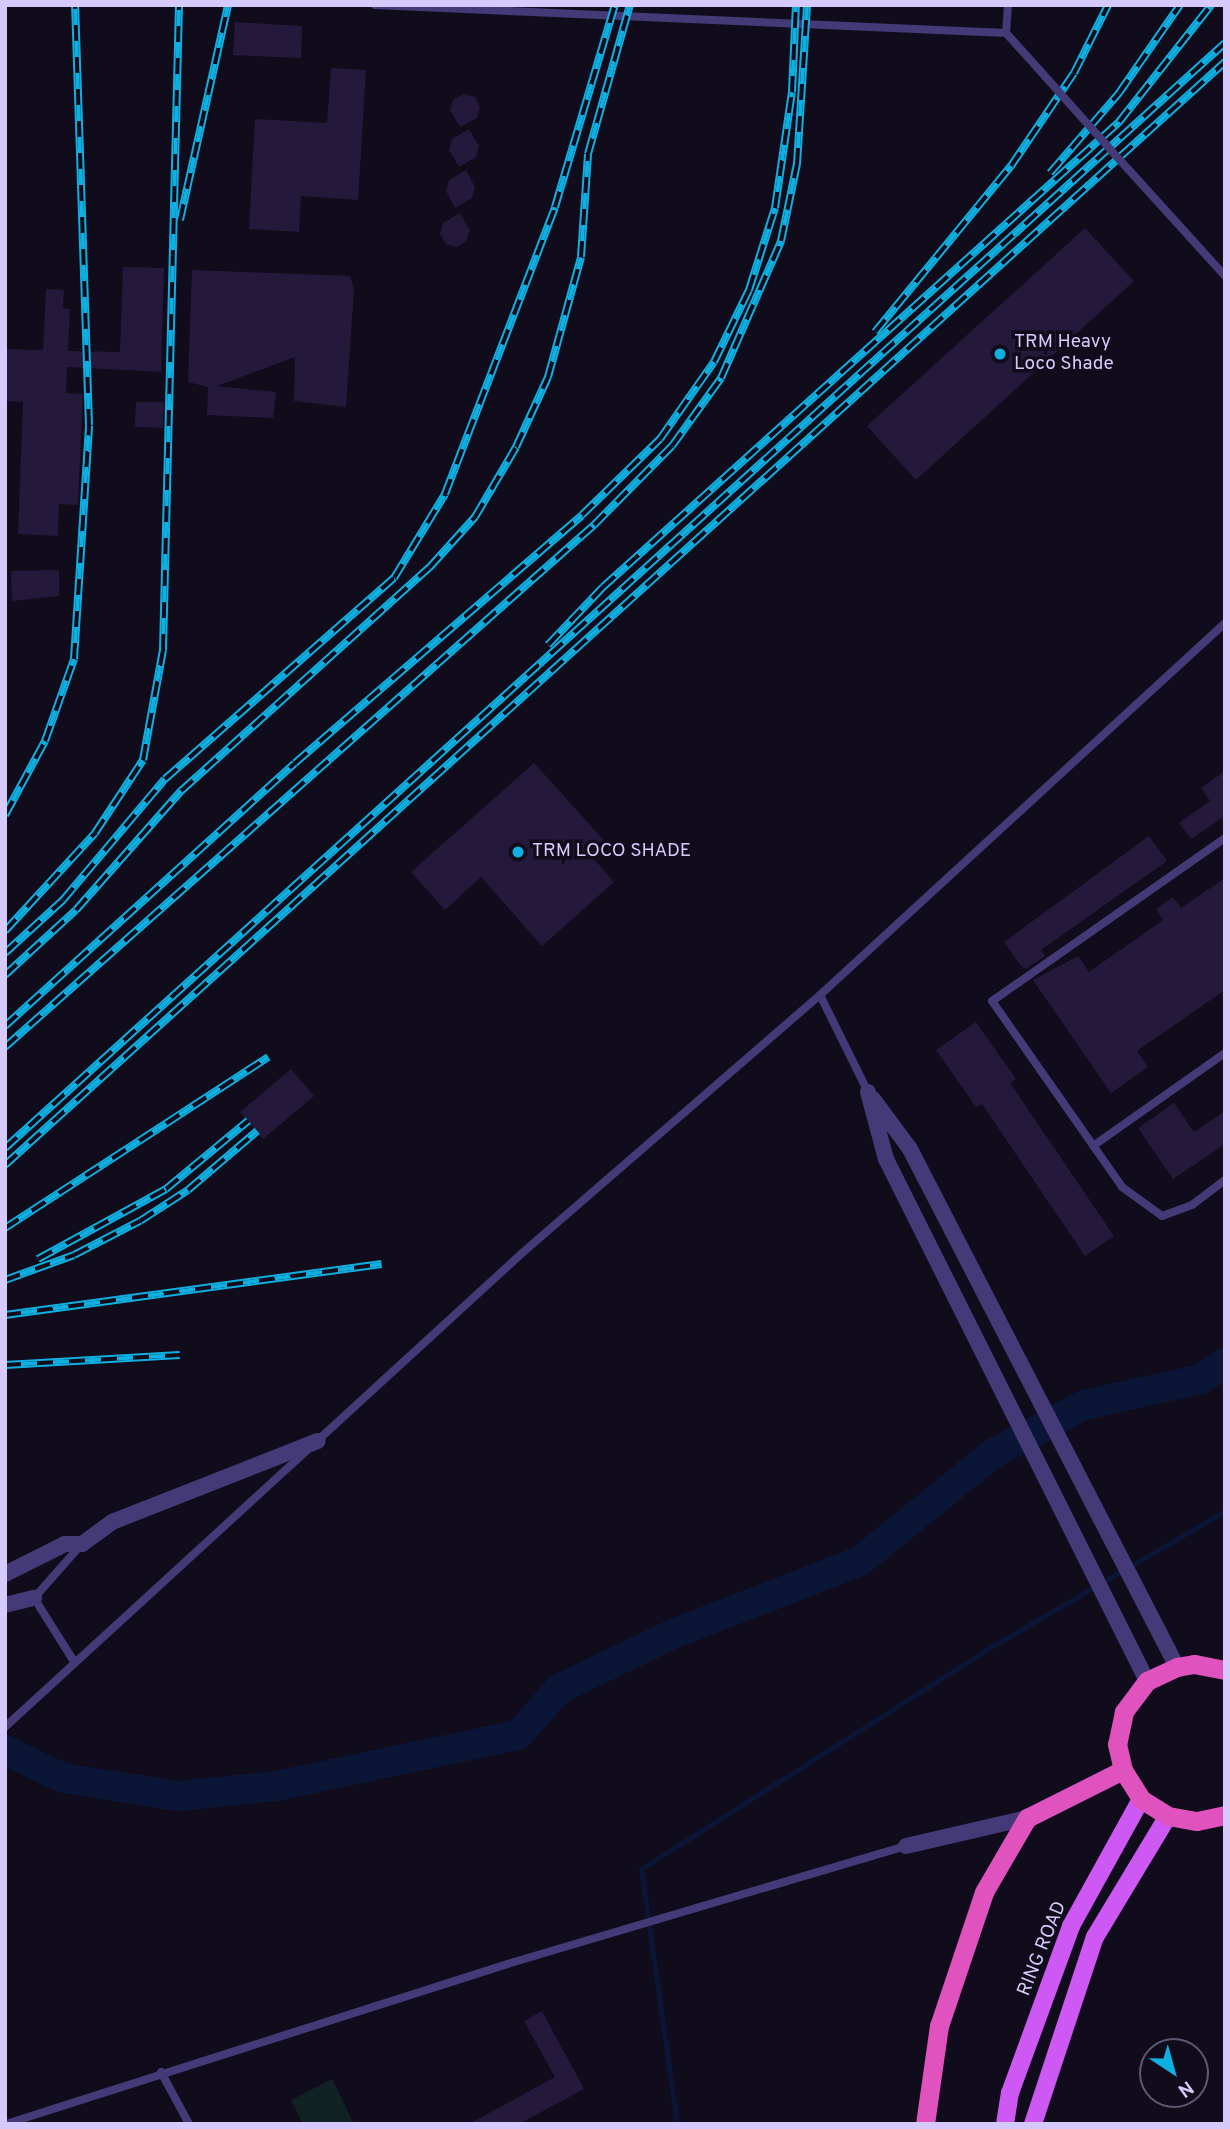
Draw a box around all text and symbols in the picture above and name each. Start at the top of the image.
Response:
place label: TRM Heavy Loco Shade [1014,332,1114,376]
marker: TRM Heavy Loco Shade [992,346,1008,362]
place label: TRM LOCO SHADE [532,841,691,863]
marker: TRM LOCO SHADE [510,844,526,860]
street label: RING ROAD [1014,1898,1072,2000]
north arrow [1139,2038,1209,2108]
text: N [1173,2075,1198,2102]

